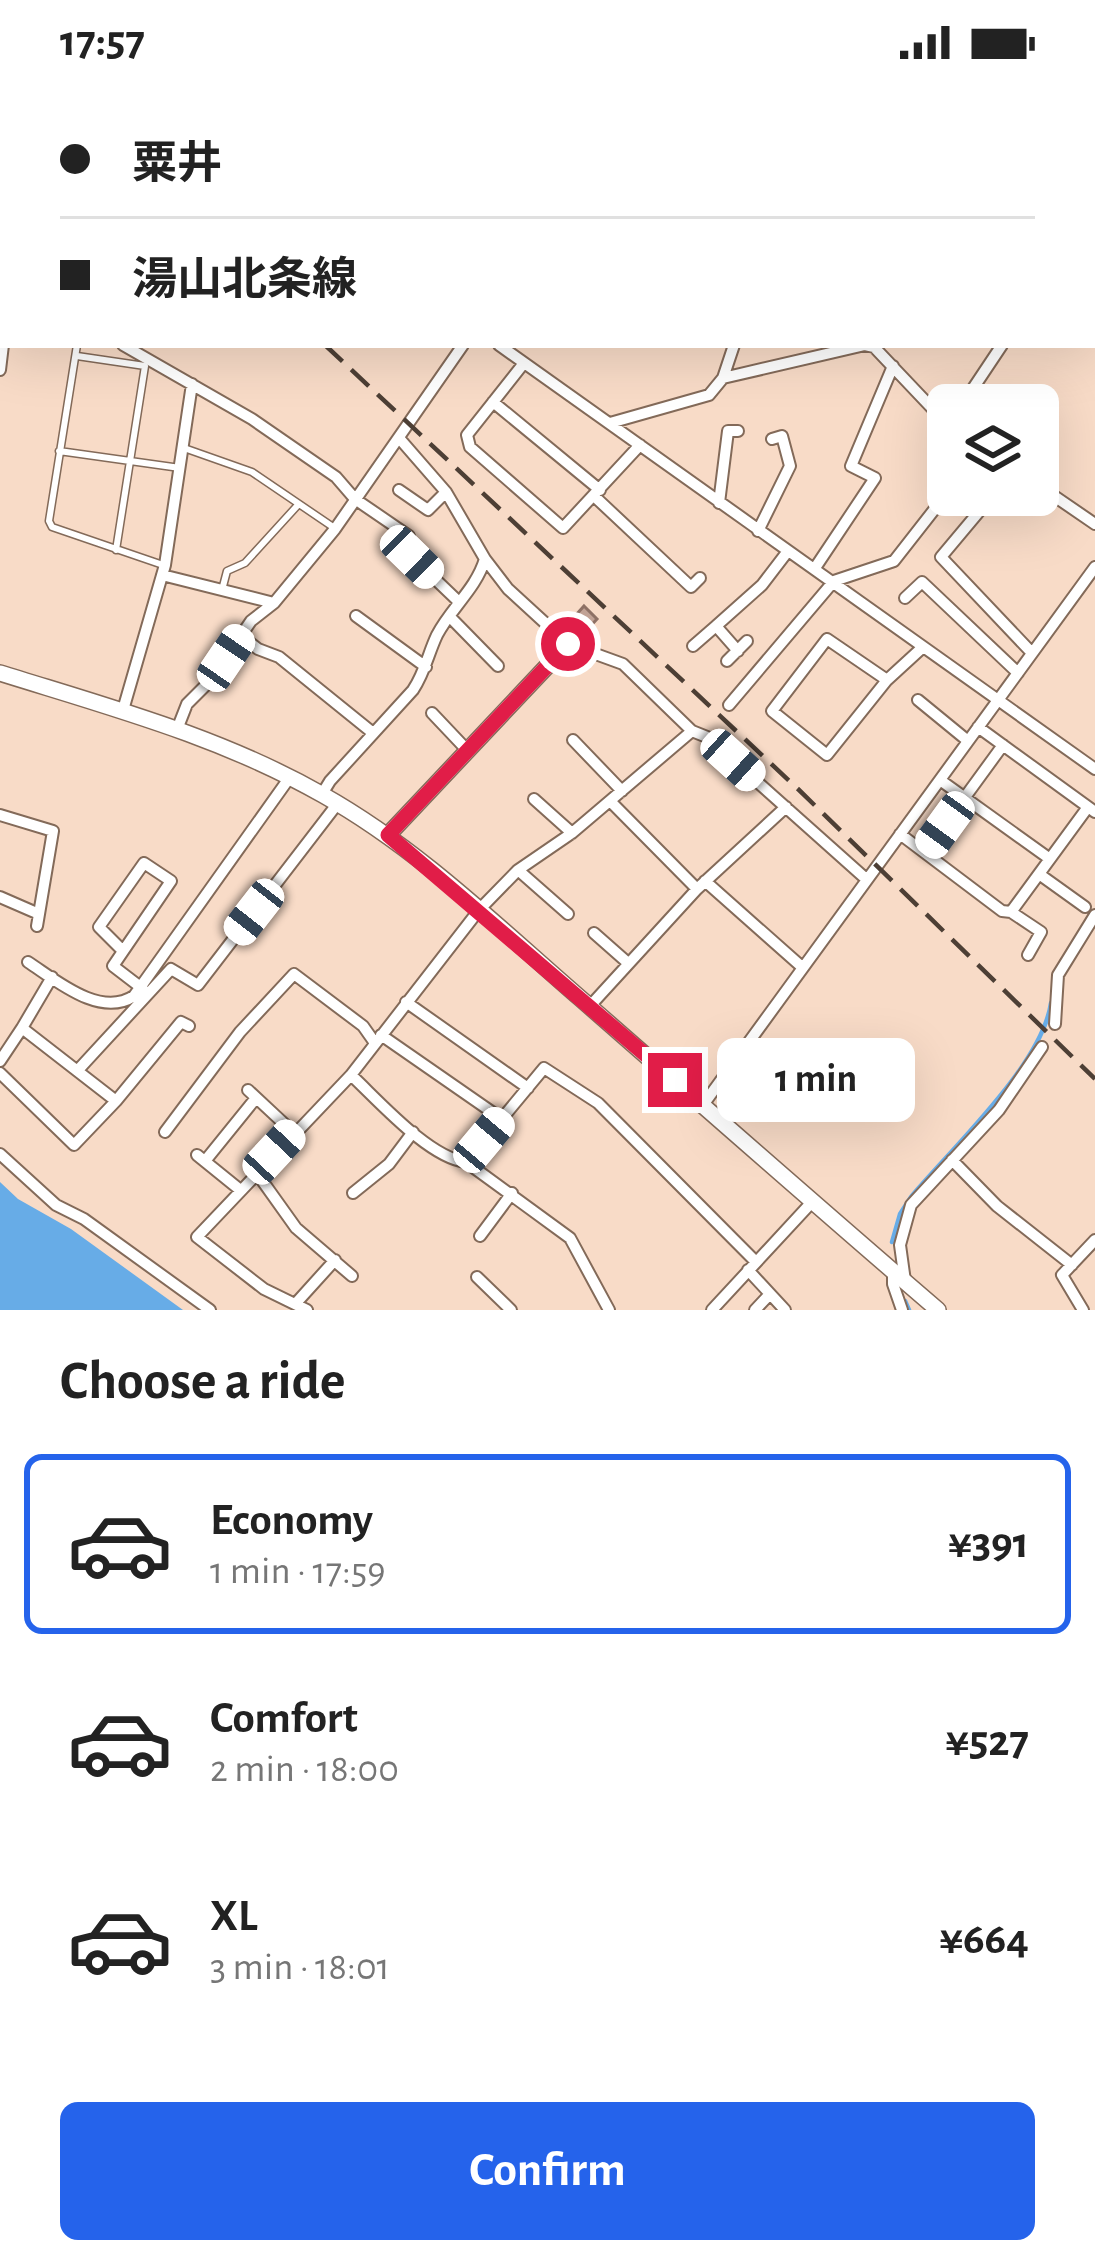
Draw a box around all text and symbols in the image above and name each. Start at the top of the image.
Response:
text: 17:57 [60,19,145,64]
text: 粟井 [132,142,222,187]
text: 湯山北条線 [132,258,357,303]
map controls [927,384,1059,516]
button: layers [927,384,1059,516]
car [374,519,450,595]
route start [541,617,595,671]
car [191,618,261,698]
car [694,723,772,797]
car [909,785,981,865]
car [218,873,290,951]
callout: 1 min [717,1038,915,1122]
route end [648,1053,702,1107]
text: 1 min [775,1060,857,1099]
car [447,1101,521,1179]
car [236,1113,312,1191]
text: Choose a ride [60,1355,346,1409]
icon: car [66,1490,174,1598]
text: Economy [210,1498,373,1543]
text: ¥391 [948,1521,1029,1566]
text: 1 min · 17:59 [210,1552,386,1591]
icon: car [66,1688,174,1796]
text: Comfort [210,1696,358,1741]
text: ¥527 [945,1719,1029,1764]
text: 2 min · 18:00 [210,1750,399,1789]
icon: car [66,1886,174,1994]
text: XL [210,1894,258,1939]
text: ¥664 [939,1917,1029,1962]
text: 3 min · 18:01 [210,1948,390,1987]
button: Confirm [60,2102,1035,2240]

